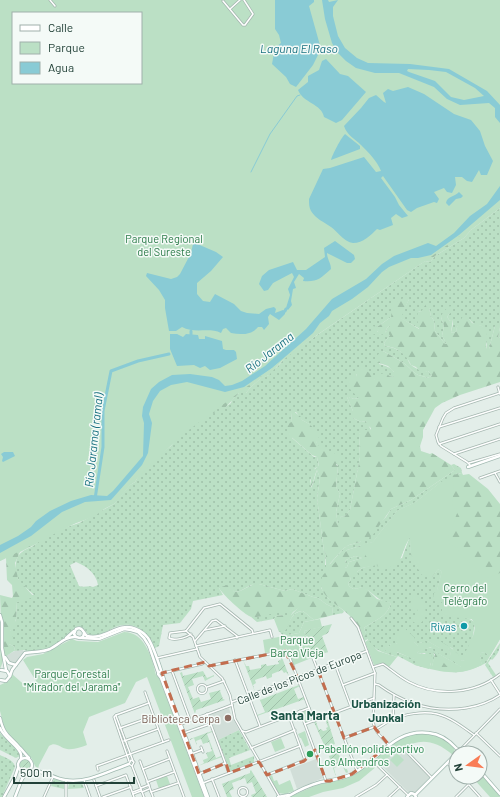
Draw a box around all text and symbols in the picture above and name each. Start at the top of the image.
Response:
legend [12,12,142,84]
text: Calle [48,20,73,34]
text: Parque [48,40,85,54]
water label: Laguna El Raso [260,41,338,55]
text: Agua [48,60,74,74]
park label: Parque Regional del Sureste [125,232,203,258]
water label: Río Jarama [242,329,296,375]
water label: Río Jarama (ramal) [81,391,105,488]
park label: Cerro del Telégrafo [443,581,487,607]
place label: Rivas [430,620,456,633]
marker: Rivas [459,621,469,631]
park label: Parque Barca Vieja [270,633,324,659]
street label: Calle de los Picos de Europa [235,647,363,707]
park label: Parque Forestal "Mirador del Jarama" [24,667,121,693]
district label: Urbanización Junkal [351,696,421,724]
district label: Santa Marta [270,707,340,723]
place label: Biblioteca Cerpa [142,712,220,725]
marker: Biblioteca Cerpa [223,713,233,723]
place label: Pabellón polideportivo Los Almendros [318,742,424,768]
north arrow [448,745,488,785]
marker: Pabellón polideportivo Los Almendros [305,749,315,759]
scale bar [14,759,134,785]
text: N [451,762,465,773]
text: 500 m [20,765,52,779]

